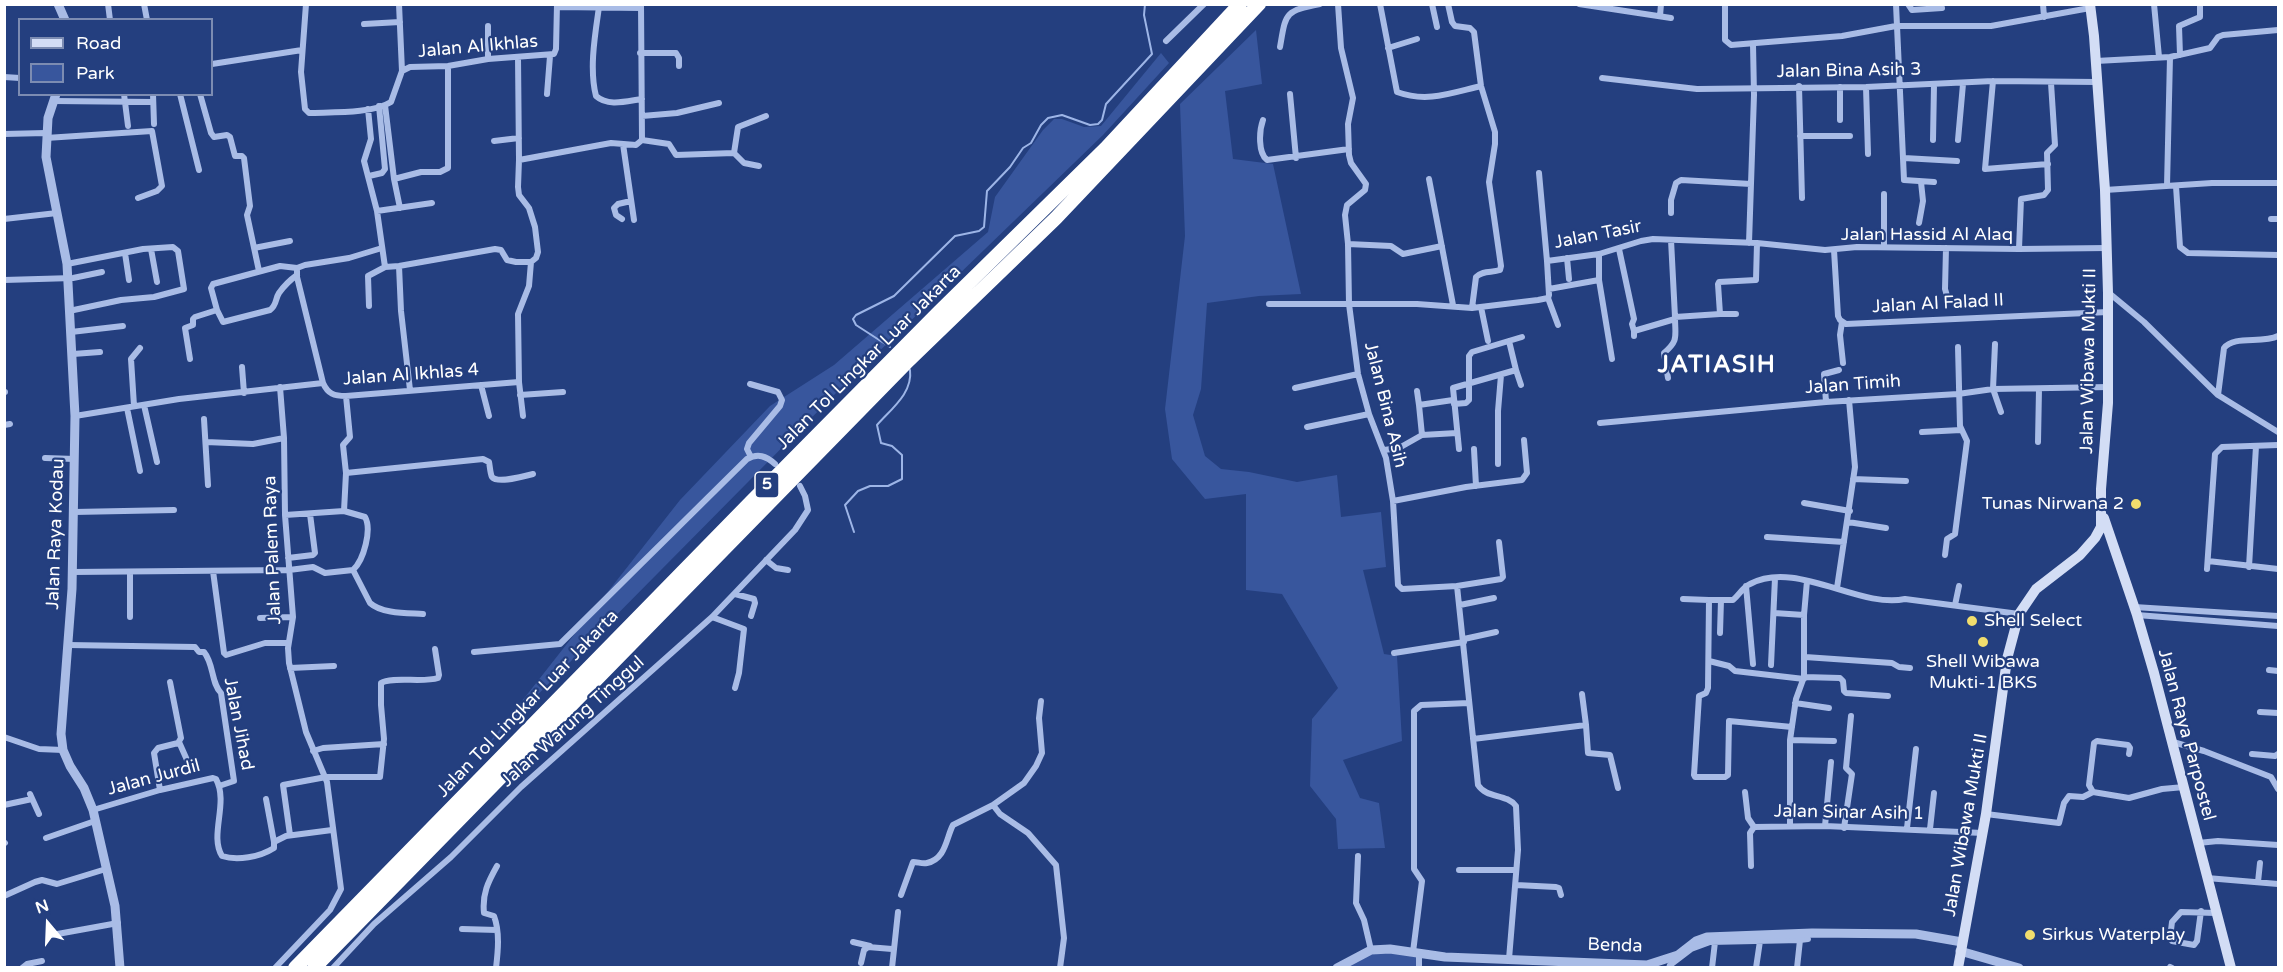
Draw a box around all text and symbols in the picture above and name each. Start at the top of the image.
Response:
legend [18,18,213,96]
street label: Jalan Al Ikhlas [417,31,539,63]
text: Road [76,32,121,54]
street label: Jalan Bina Asih 3 [1776,59,1922,83]
text: Park [76,62,114,84]
street label: Jalan Tasir [1553,216,1643,254]
street label: Jalan Hassid Al Alaq [1841,224,2013,246]
street label: Jalan Tol Lingkar Luar Jakarta [772,261,966,455]
street label: Jalan Wibawa Mukti II [2077,268,2101,454]
street label: Jalan Al Falad II [1872,290,2004,318]
street label: Jalan Bina Asih [1359,340,1411,470]
district label: JATIASIH [1658,352,1776,380]
street label: Jalan Al Ikhlas 4 [342,359,480,391]
street label: Jalan Timih [1804,371,1902,399]
street label: Jalan Raya Kodau [43,458,69,610]
road number: 5 [755,472,779,498]
street label: Jalan Palem Raya [260,475,286,625]
place label: Tunas Nirwana 2 [1982,493,2124,515]
marker: Tunas Nirwana 2 [2129,497,2143,511]
street label: Jalan Tol Lingkar Luar Jakarta [433,606,623,802]
place label: Shell Select [1984,610,2082,632]
marker: Shell Select [1965,614,1979,628]
marker: Shell Wibawa Mukti-1 BKS [1976,635,1990,649]
street label: Jalan Raya Parpostel [2153,647,2219,823]
place label: Shell Wibawa Mukti-1 BKS [1926,651,2040,694]
street label: Jalan Warung Tinggul [497,652,649,792]
street label: Jalan Jihad [218,676,258,772]
street label: Jalan Wibawa Mukti II [1939,732,1993,918]
street label: Jalan Jurdil [105,755,203,801]
street label: Jalan Sinar Asih 1 [1774,801,1924,825]
north arrow [18,894,78,954]
text: N [33,895,51,919]
place label: Sirkus Waterplay [2042,924,2185,946]
marker: Sirkus Waterplay [2023,928,2037,942]
street label: Benda [1587,934,1643,958]

